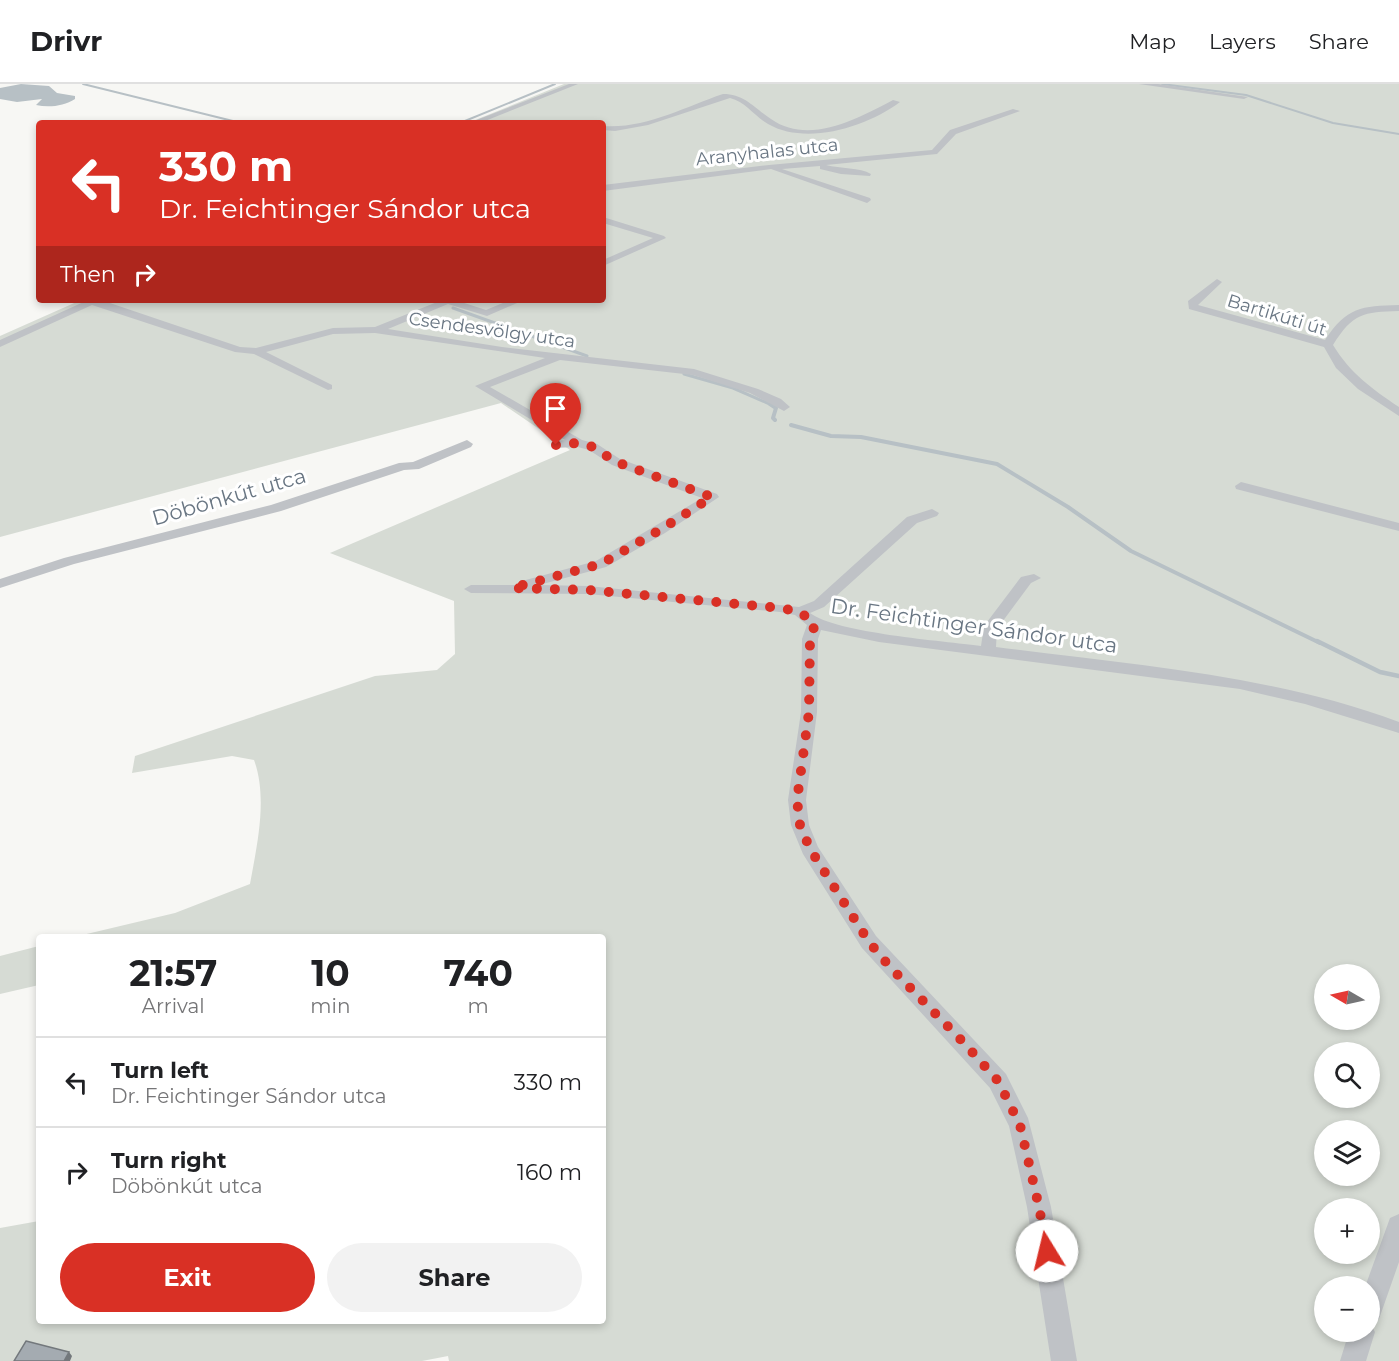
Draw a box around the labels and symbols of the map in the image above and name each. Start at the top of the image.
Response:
street label: Aranyhalas utca [695,134,839,170]
street label: Bartikúti út [1225,289,1329,341]
street label: Csendesvölgy utca [407,307,577,353]
pin [530,383,581,445]
street label: Döbönkút utca [149,463,309,530]
street label: Dr. Feichtinger Sándor utca [829,593,1119,658]
north arrow [1314,964,1380,1030]
position arrow [1015,1219,1079,1283]

